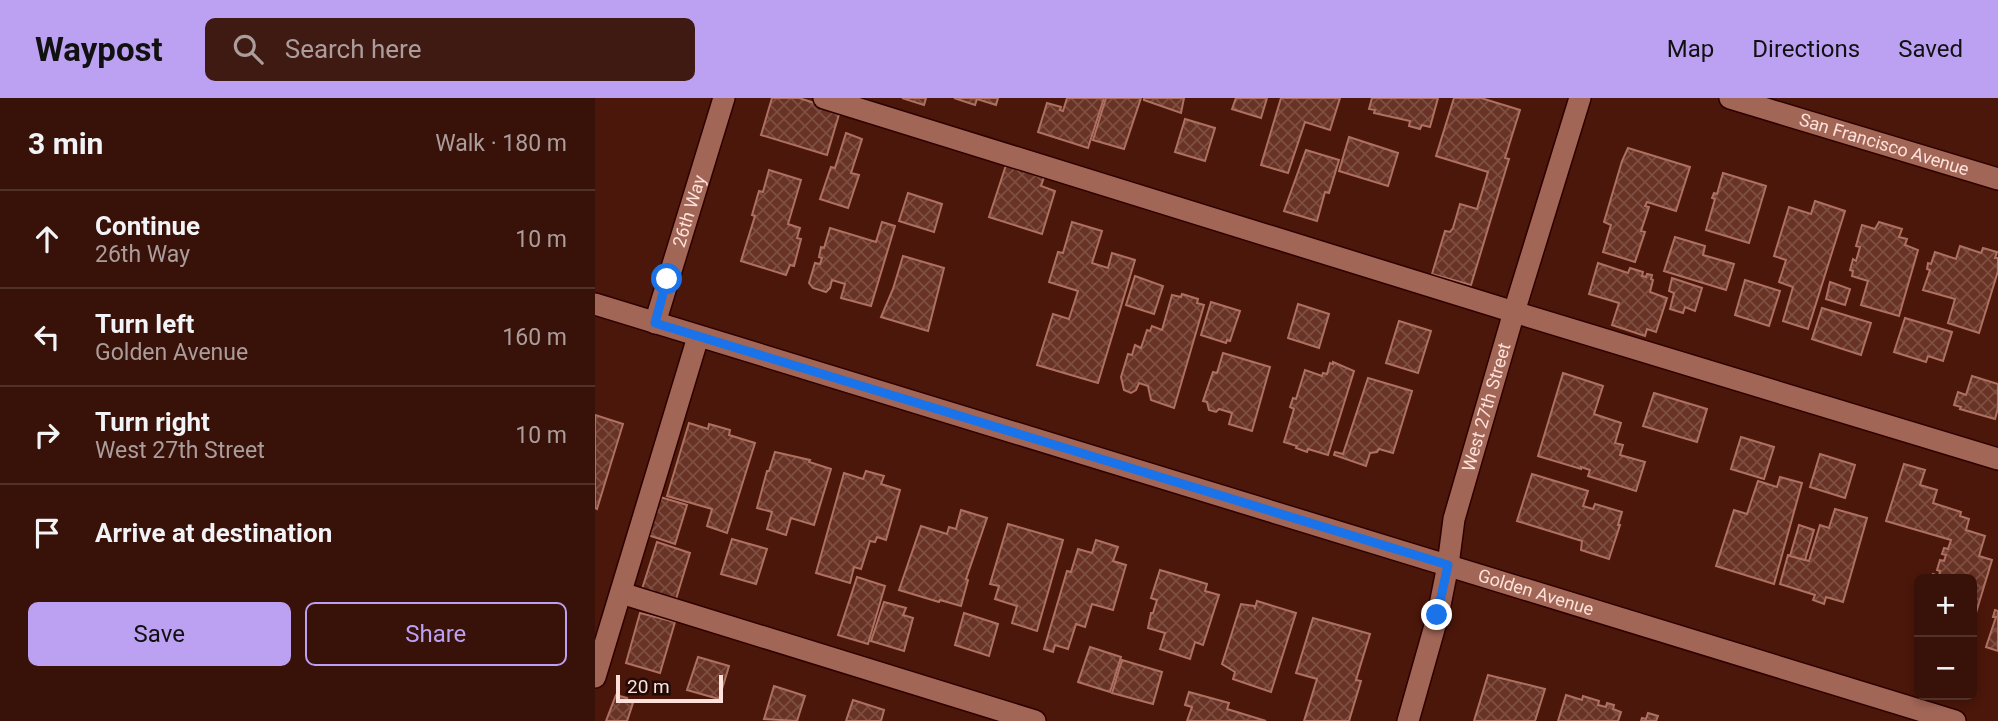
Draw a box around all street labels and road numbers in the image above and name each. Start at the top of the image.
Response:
street label: San Francisco Avenue [1797,109,1972,180]
street label: 26th Way [668,172,710,250]
street label: West 27th Street [1457,340,1515,474]
street label: Golden Avenue [1475,564,1596,620]

